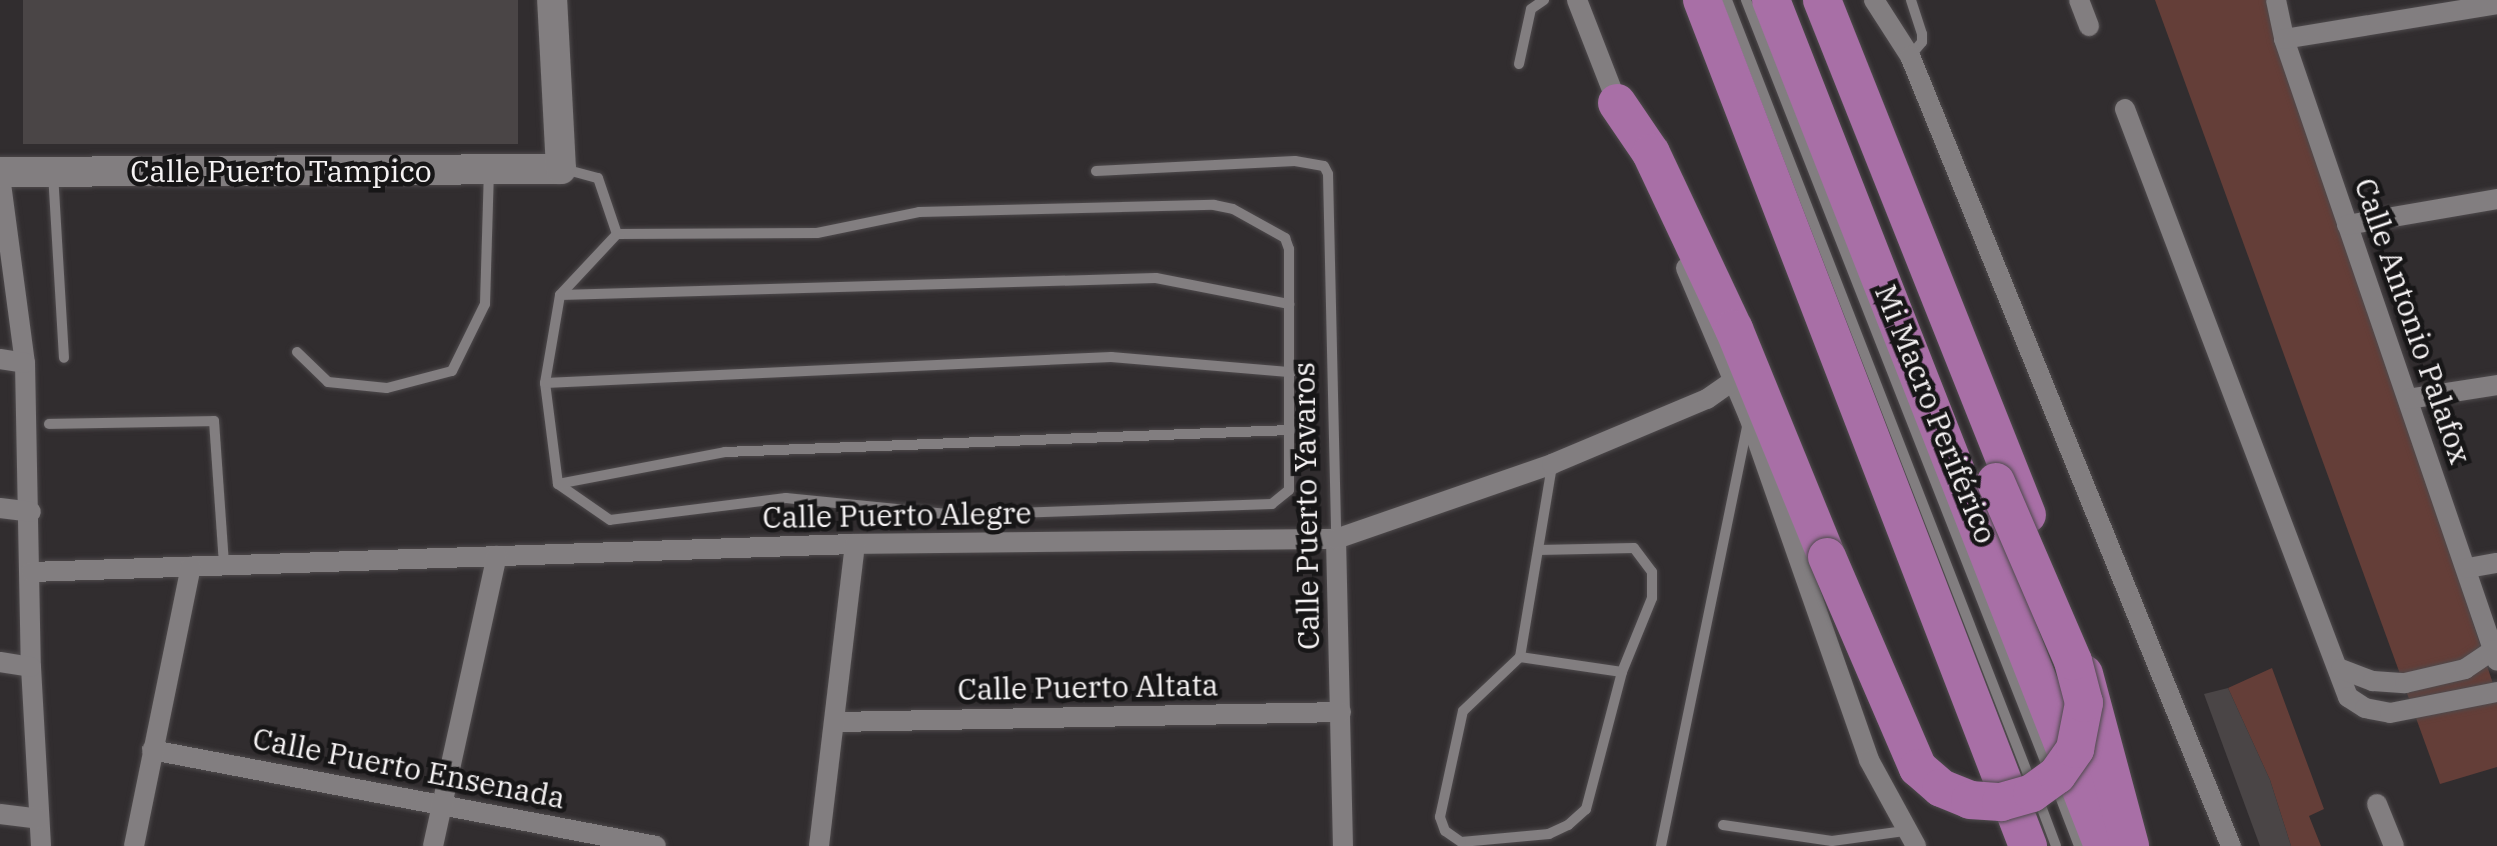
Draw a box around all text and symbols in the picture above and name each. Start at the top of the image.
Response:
street label: Calle Puerto Tampico [130,153,432,189]
street label: Calle Antonio Palafox [2347,174,2479,468]
street label: Mi Macro Periférico [1868,279,2004,549]
street label: Calle Puerto Yavaros [1285,362,1327,650]
street label: Calle Puerto Alegre [762,495,1032,535]
street label: Calle Puerto Altata [957,667,1219,707]
street label: Calle Puerto Ensenada [250,720,568,816]

